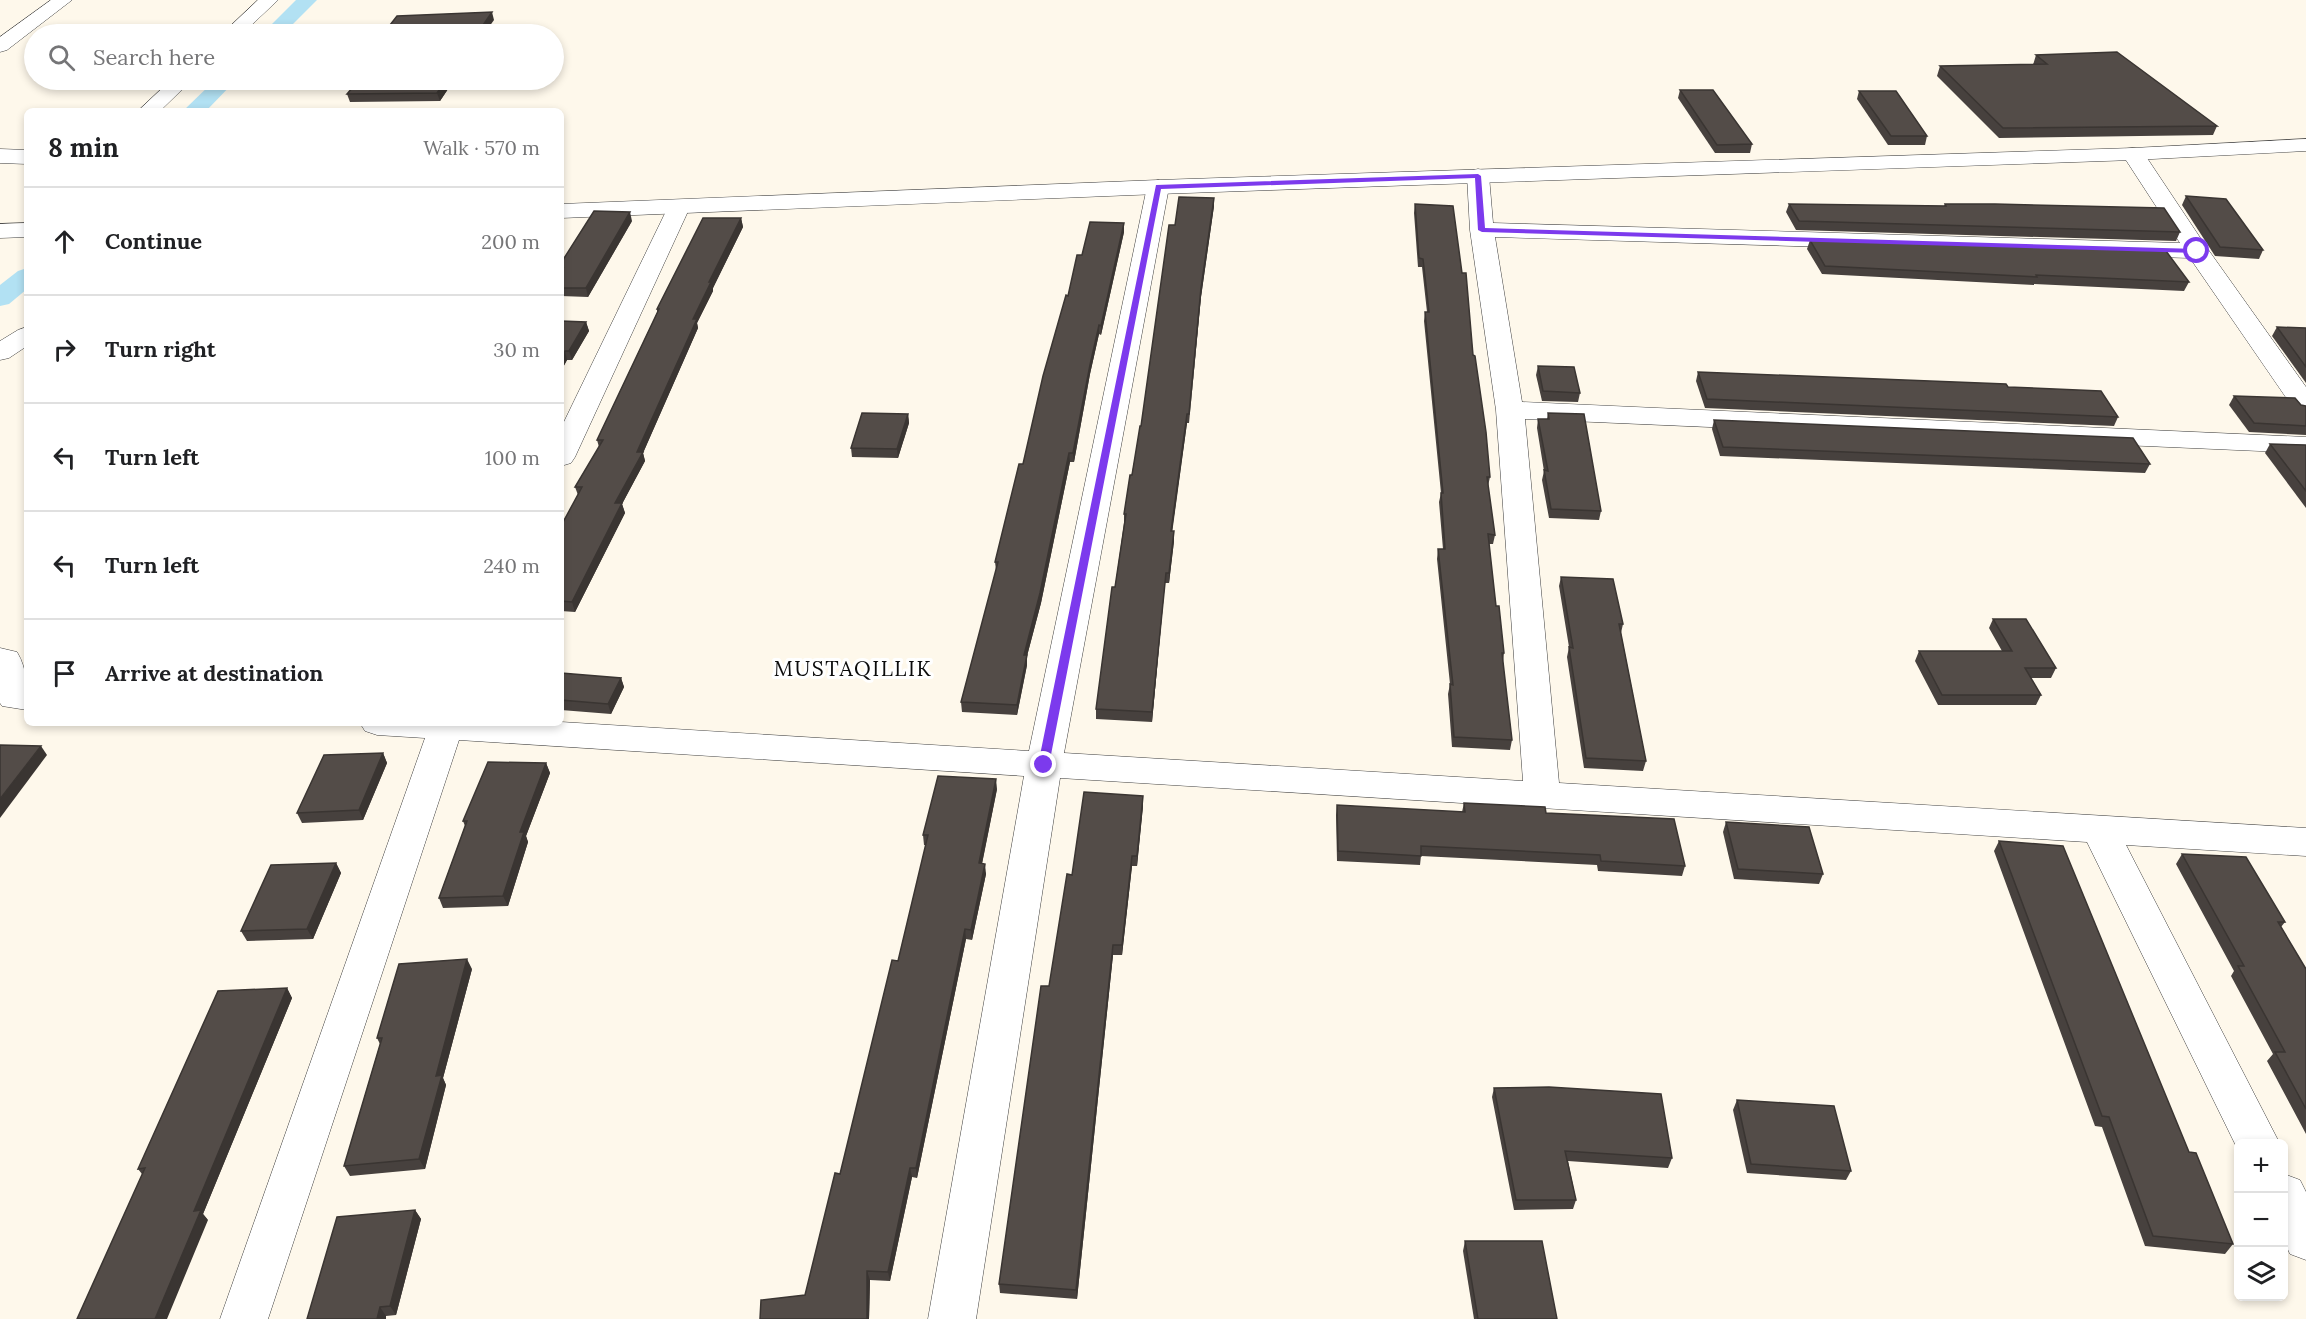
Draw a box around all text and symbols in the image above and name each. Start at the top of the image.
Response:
search box [24,24,564,90]
icon: search [45,41,78,74]
text: Search here [93,43,215,71]
text: 8 min [48,131,119,164]
text: Walk · 570 m [423,135,540,160]
icon: ahead [48,225,81,258]
text: Continue [105,227,202,255]
text: 200 m [481,229,540,254]
route start [2183,237,2209,263]
icon: right [48,333,81,366]
text: Turn right [105,335,216,363]
text: 30 m [493,337,540,362]
icon: left [48,441,81,474]
text: Turn left [105,443,199,471]
text: 100 m [485,445,540,470]
icon: left [48,549,81,582]
text: Turn left [105,551,199,579]
text: 240 m [483,553,540,578]
district label: MUSTAQILLIK [774,655,932,682]
icon: arrive [48,657,81,690]
text: Arrive at destination [105,659,323,687]
route end [1030,751,1056,777]
map controls [2234,1139,2288,1301]
button: + [2234,1139,2288,1193]
button: − [2234,1193,2288,1247]
button: layers [2234,1247,2288,1301]

